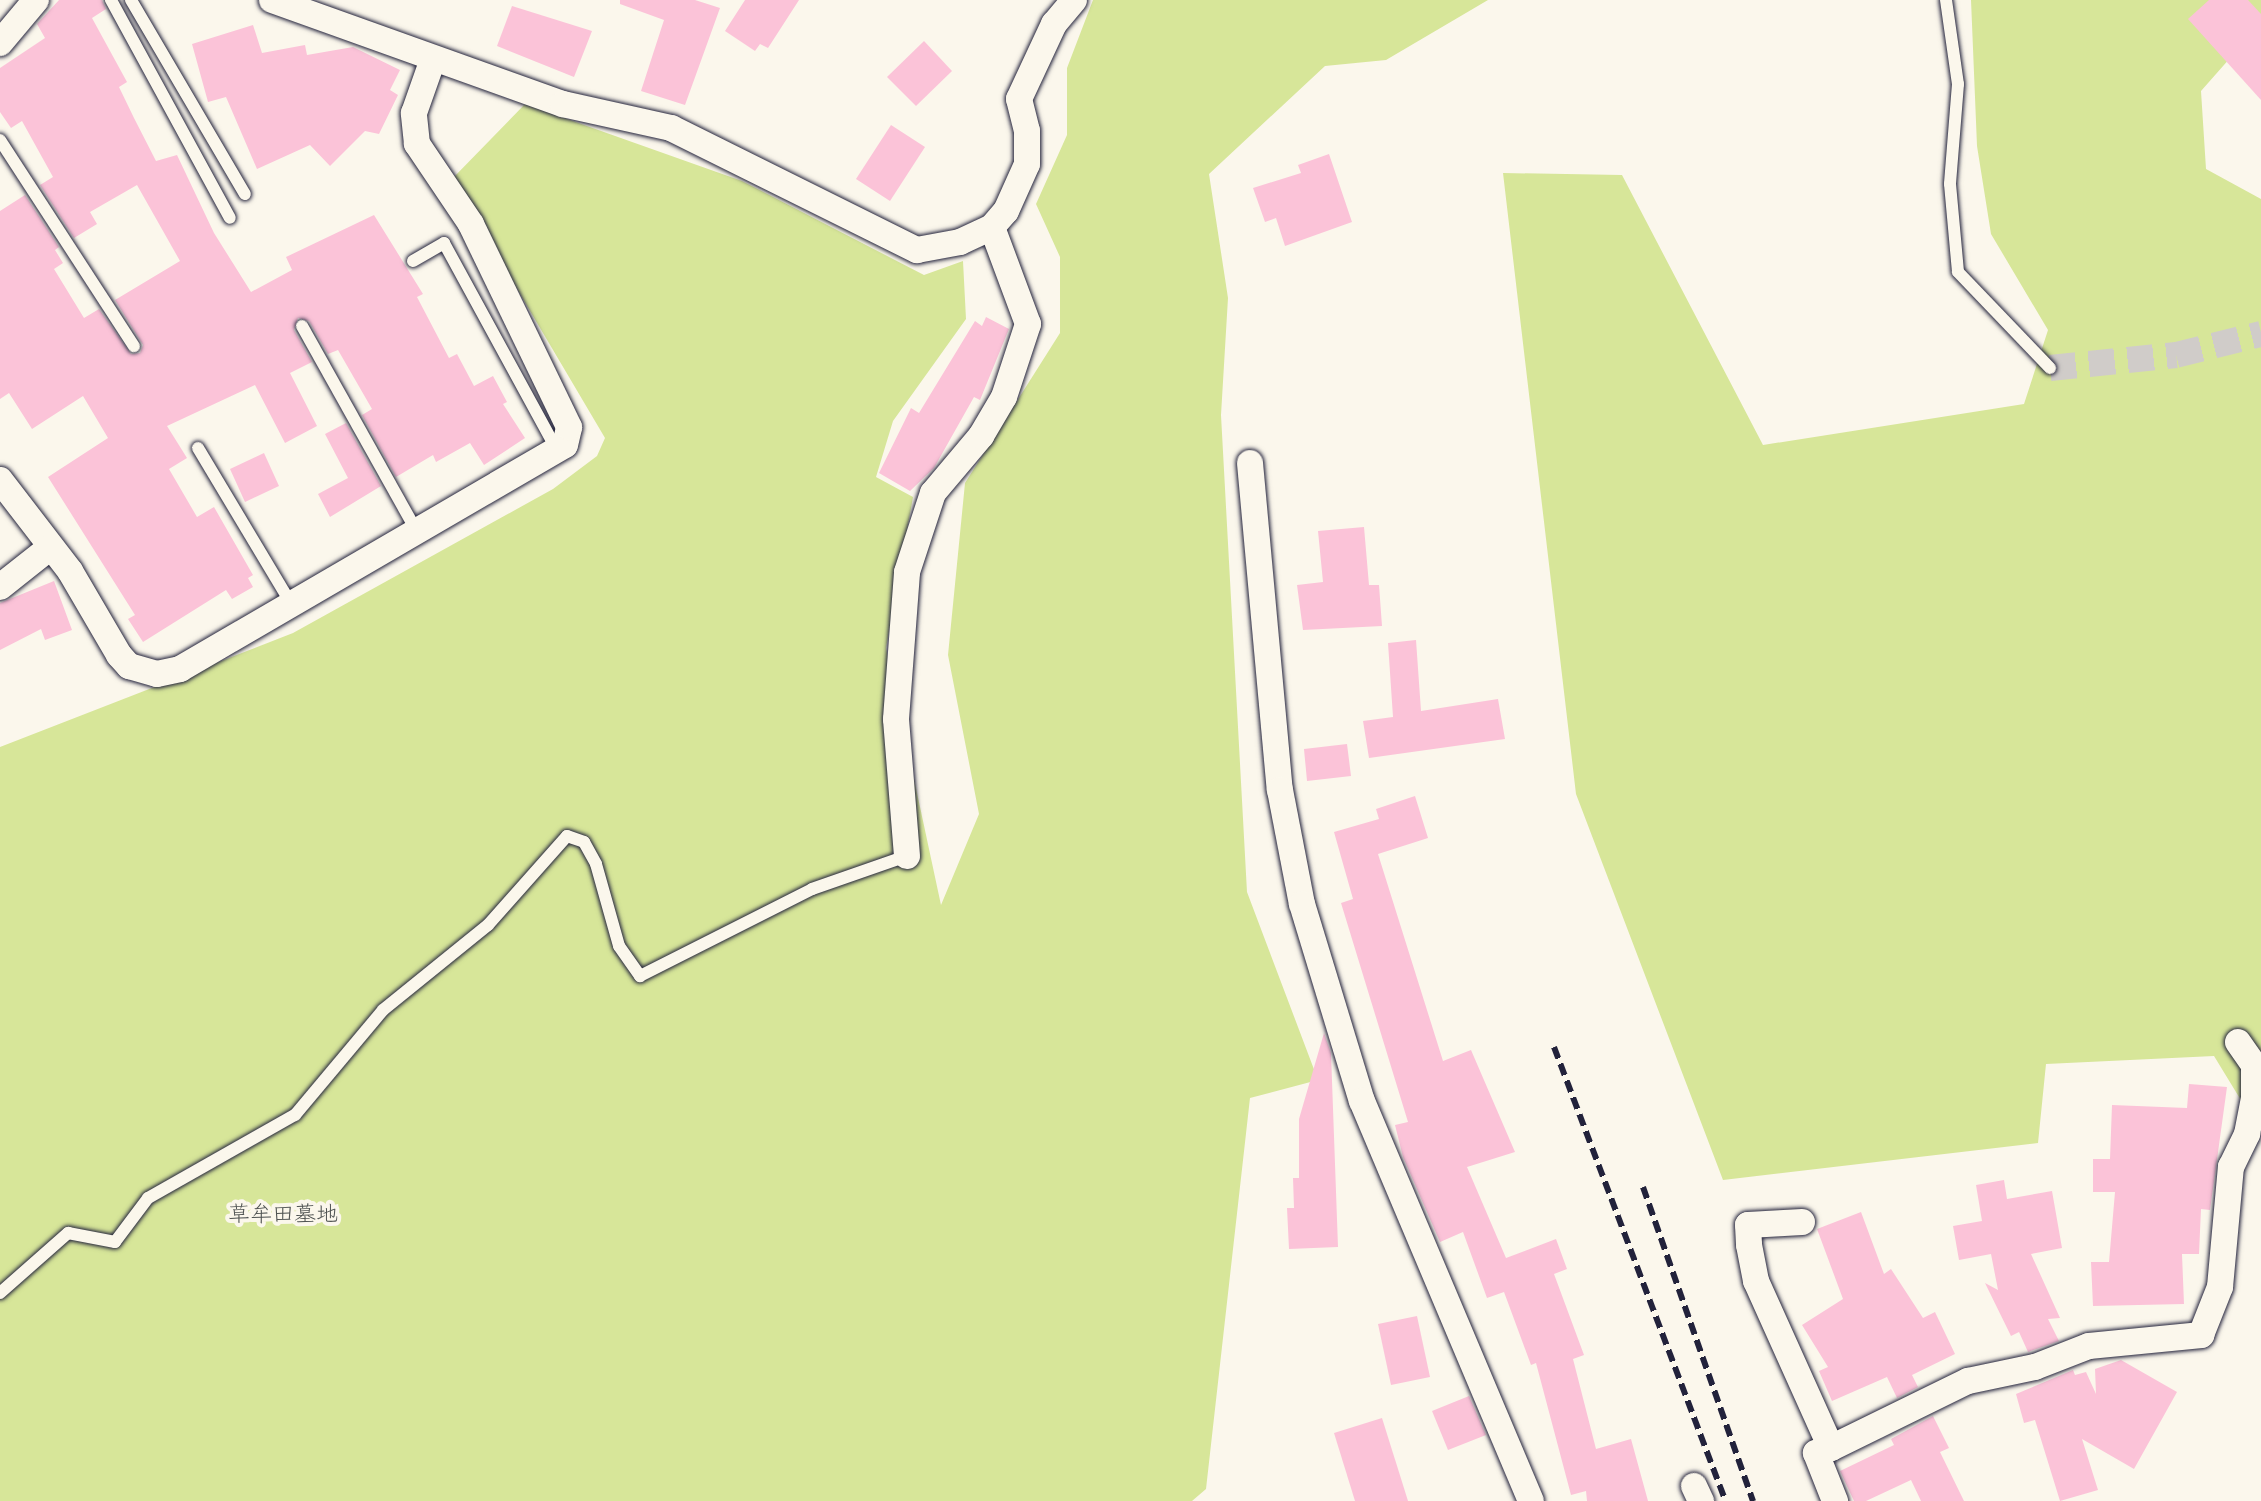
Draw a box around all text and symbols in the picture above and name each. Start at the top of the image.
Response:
park label: 草牟田墓地 [228,1200,338,1226]

